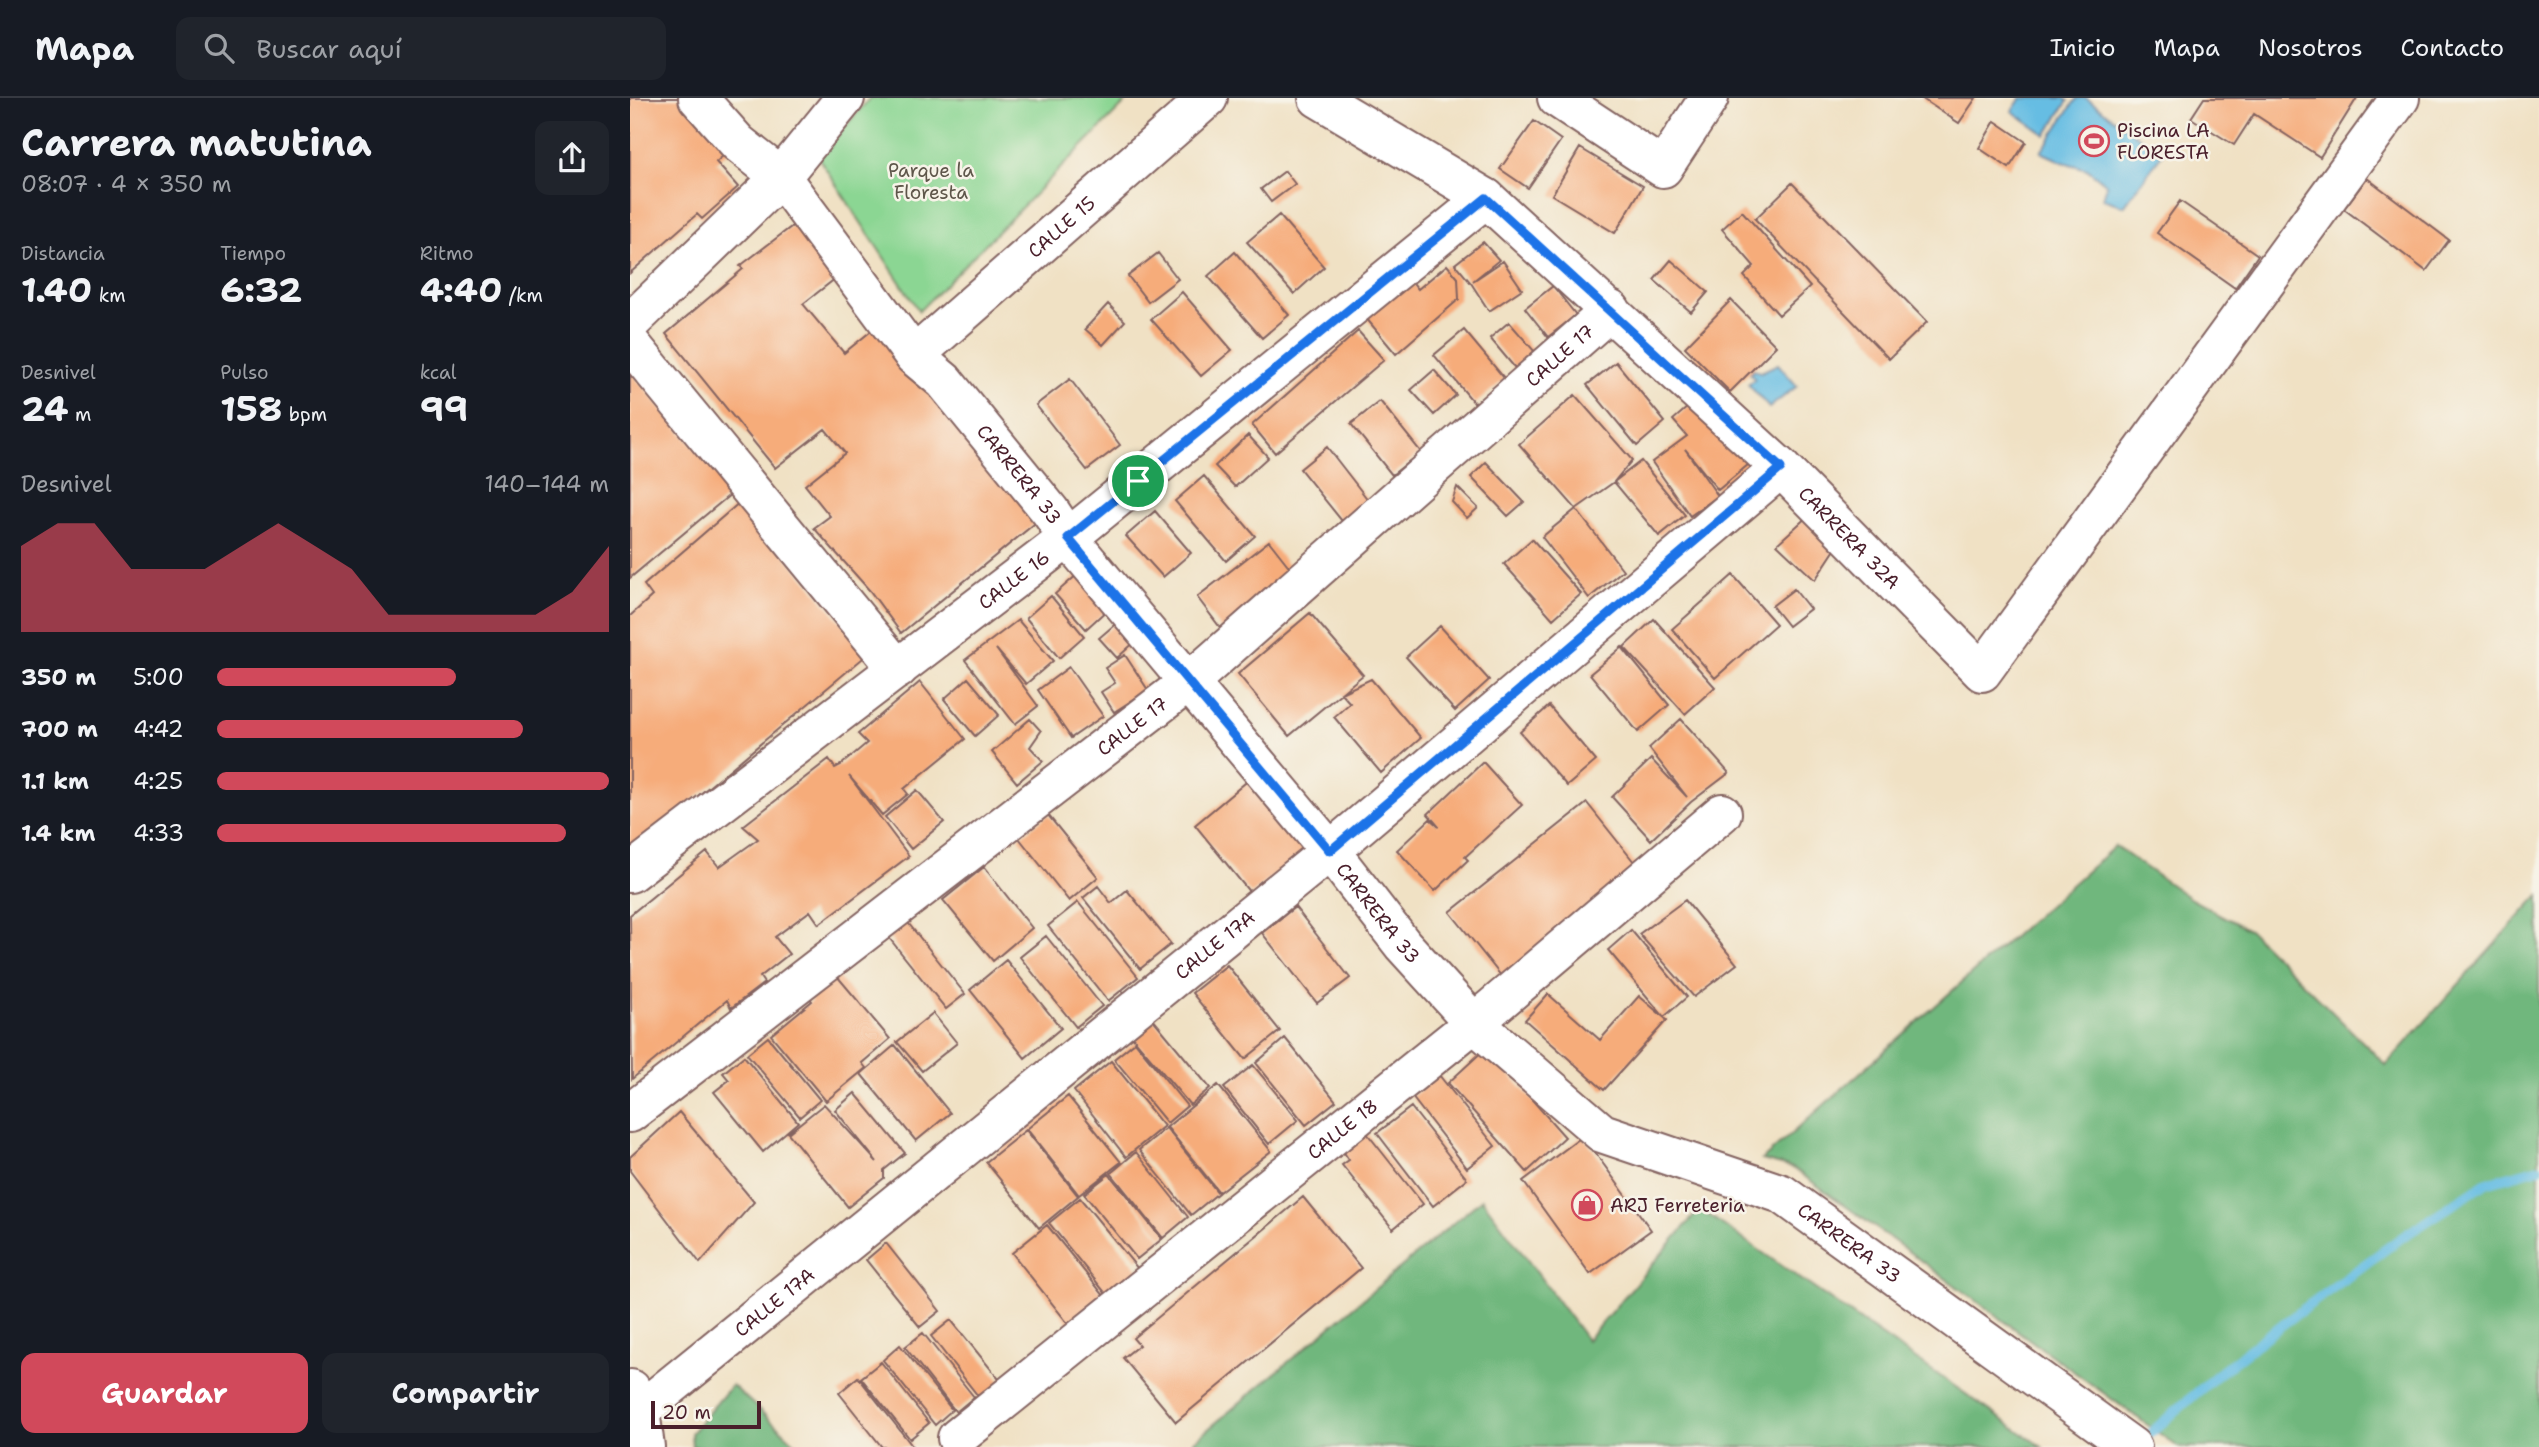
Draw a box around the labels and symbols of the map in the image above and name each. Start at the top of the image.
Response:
place label: Piscina LA FLORESTA [2117,118,2210,165]
sports icon: Piscina LA FLORESTA [2077,124,2111,158]
park label: Parque la Floresta [888,158,974,205]
street label: CALLE 15 [1022,191,1101,264]
street label: CALLE 17 [1521,319,1599,393]
street label: CARRERA 33 [971,419,1067,529]
pin [1108,451,1168,511]
street label: CARRERA 32A [1793,481,1905,595]
street label: CALLE 16 [973,545,1055,615]
street label: CALLE 17 [1092,691,1173,762]
street label: CARRERA 33 [1331,858,1426,969]
street label: CALLE 17A [1170,905,1260,985]
street label: CALLE 18 [1302,1093,1383,1165]
shop icon: ARJ Ferreteria [1570,1188,1604,1222]
place label: ARJ Ferreteria [1610,1193,1745,1218]
street label: CARRERA 33 [1792,1197,1906,1289]
street label: CALLE 17A [729,1262,820,1342]
scale bar [651,1398,761,1430]

